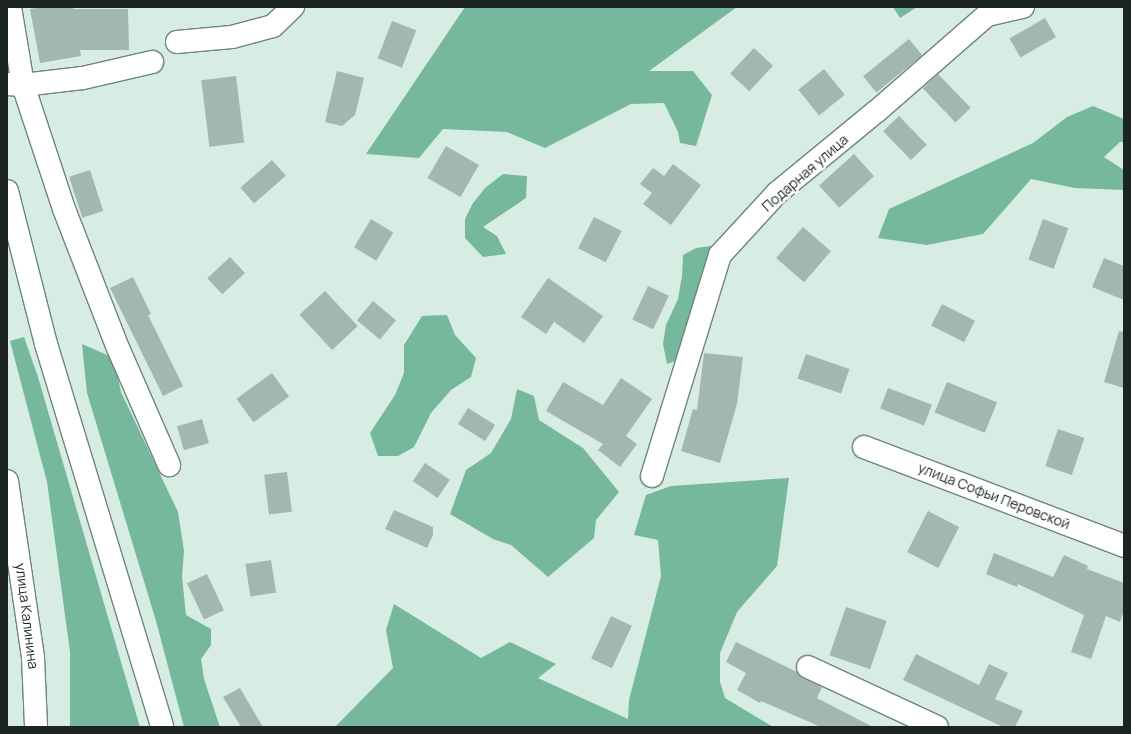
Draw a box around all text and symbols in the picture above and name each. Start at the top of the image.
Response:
street label: Подарная улица [759,131,851,215]
street label: улица Софьи Перовской [916,459,1072,533]
street label: улица Калинина [12,562,42,670]

